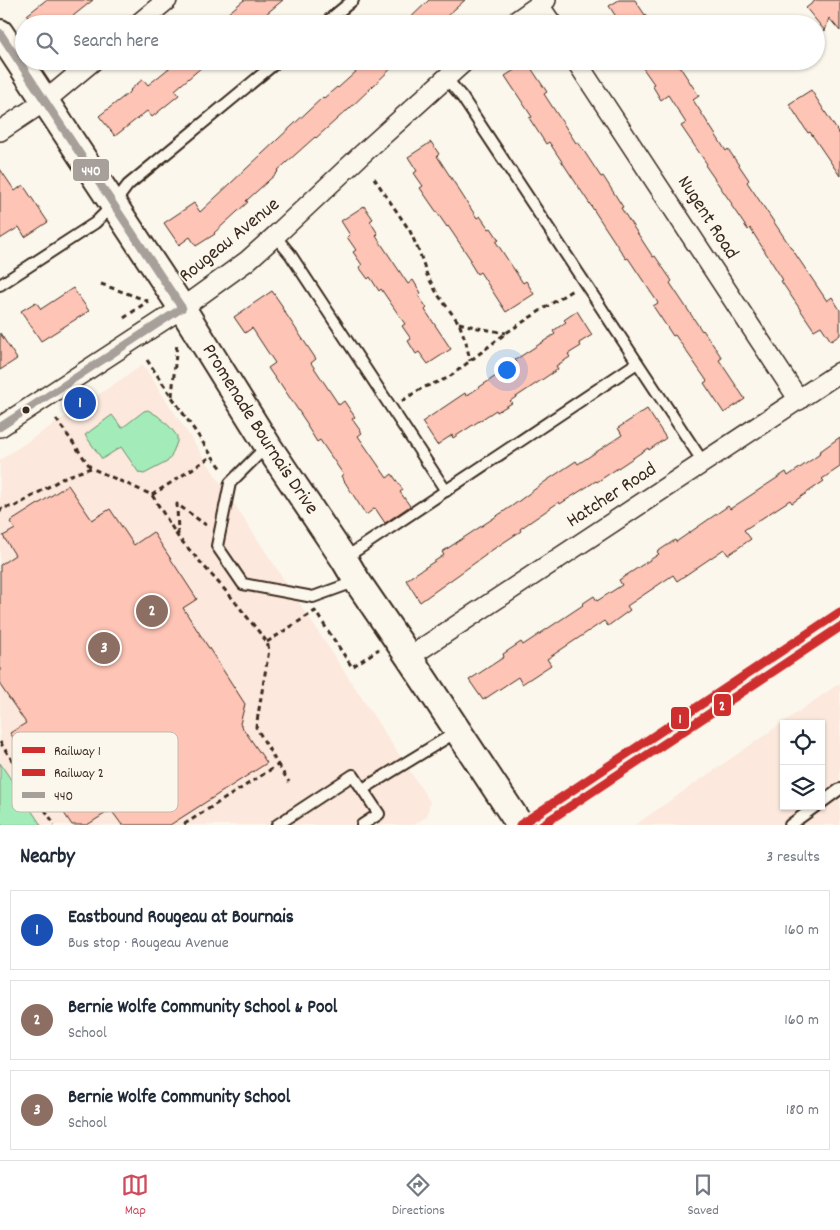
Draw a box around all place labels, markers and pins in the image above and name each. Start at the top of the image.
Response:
pin: 1 [64,384,96,422]
unlabelled marker [21,405,31,415]
pin: 2 [136,592,168,630]
pin: 3 [88,629,120,667]

